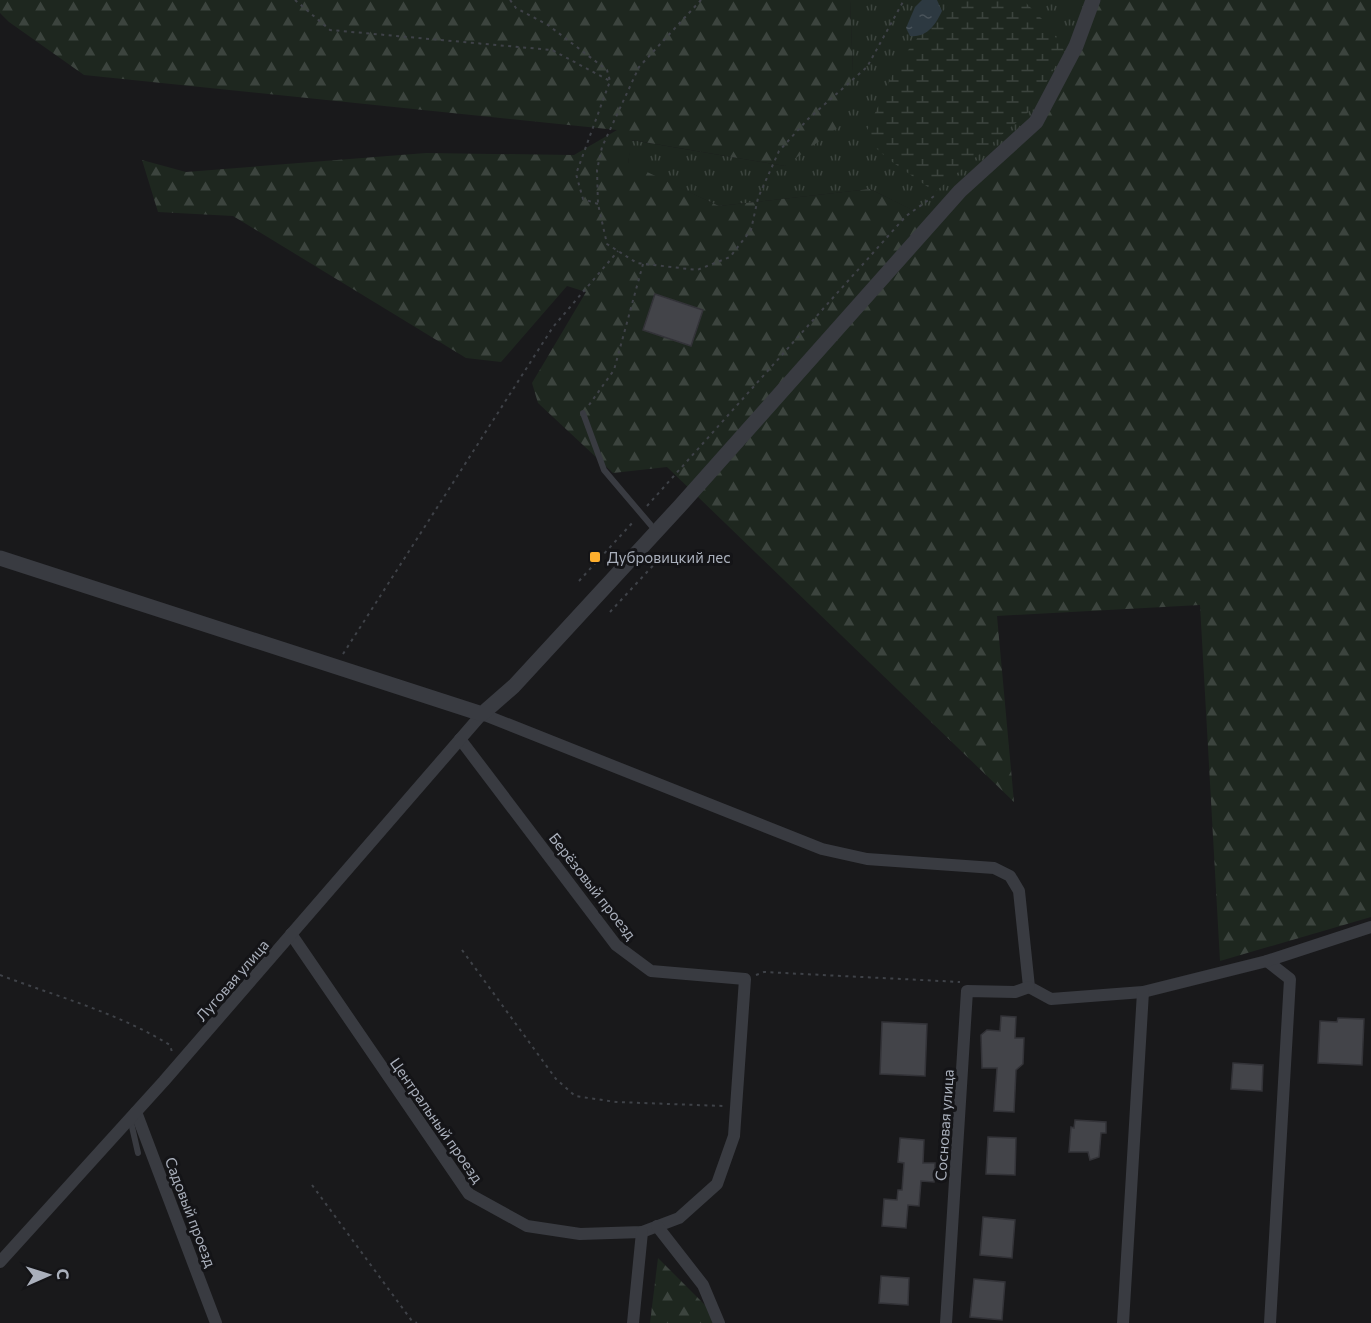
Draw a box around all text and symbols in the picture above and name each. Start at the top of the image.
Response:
place label: Дубровицкий лес [607,548,731,566]
marker: Дубровицкий лес [588,550,602,564]
street label: Берёзовый проезд [546,829,640,943]
street label: Луговая улица [192,936,272,1024]
street label: Центральный проезд [387,1054,487,1186]
street label: Сосновая улица [931,1069,957,1181]
street label: Садовый проезд [162,1154,220,1270]
north arrow [18,1245,78,1305]
text: С [54,1268,73,1280]

